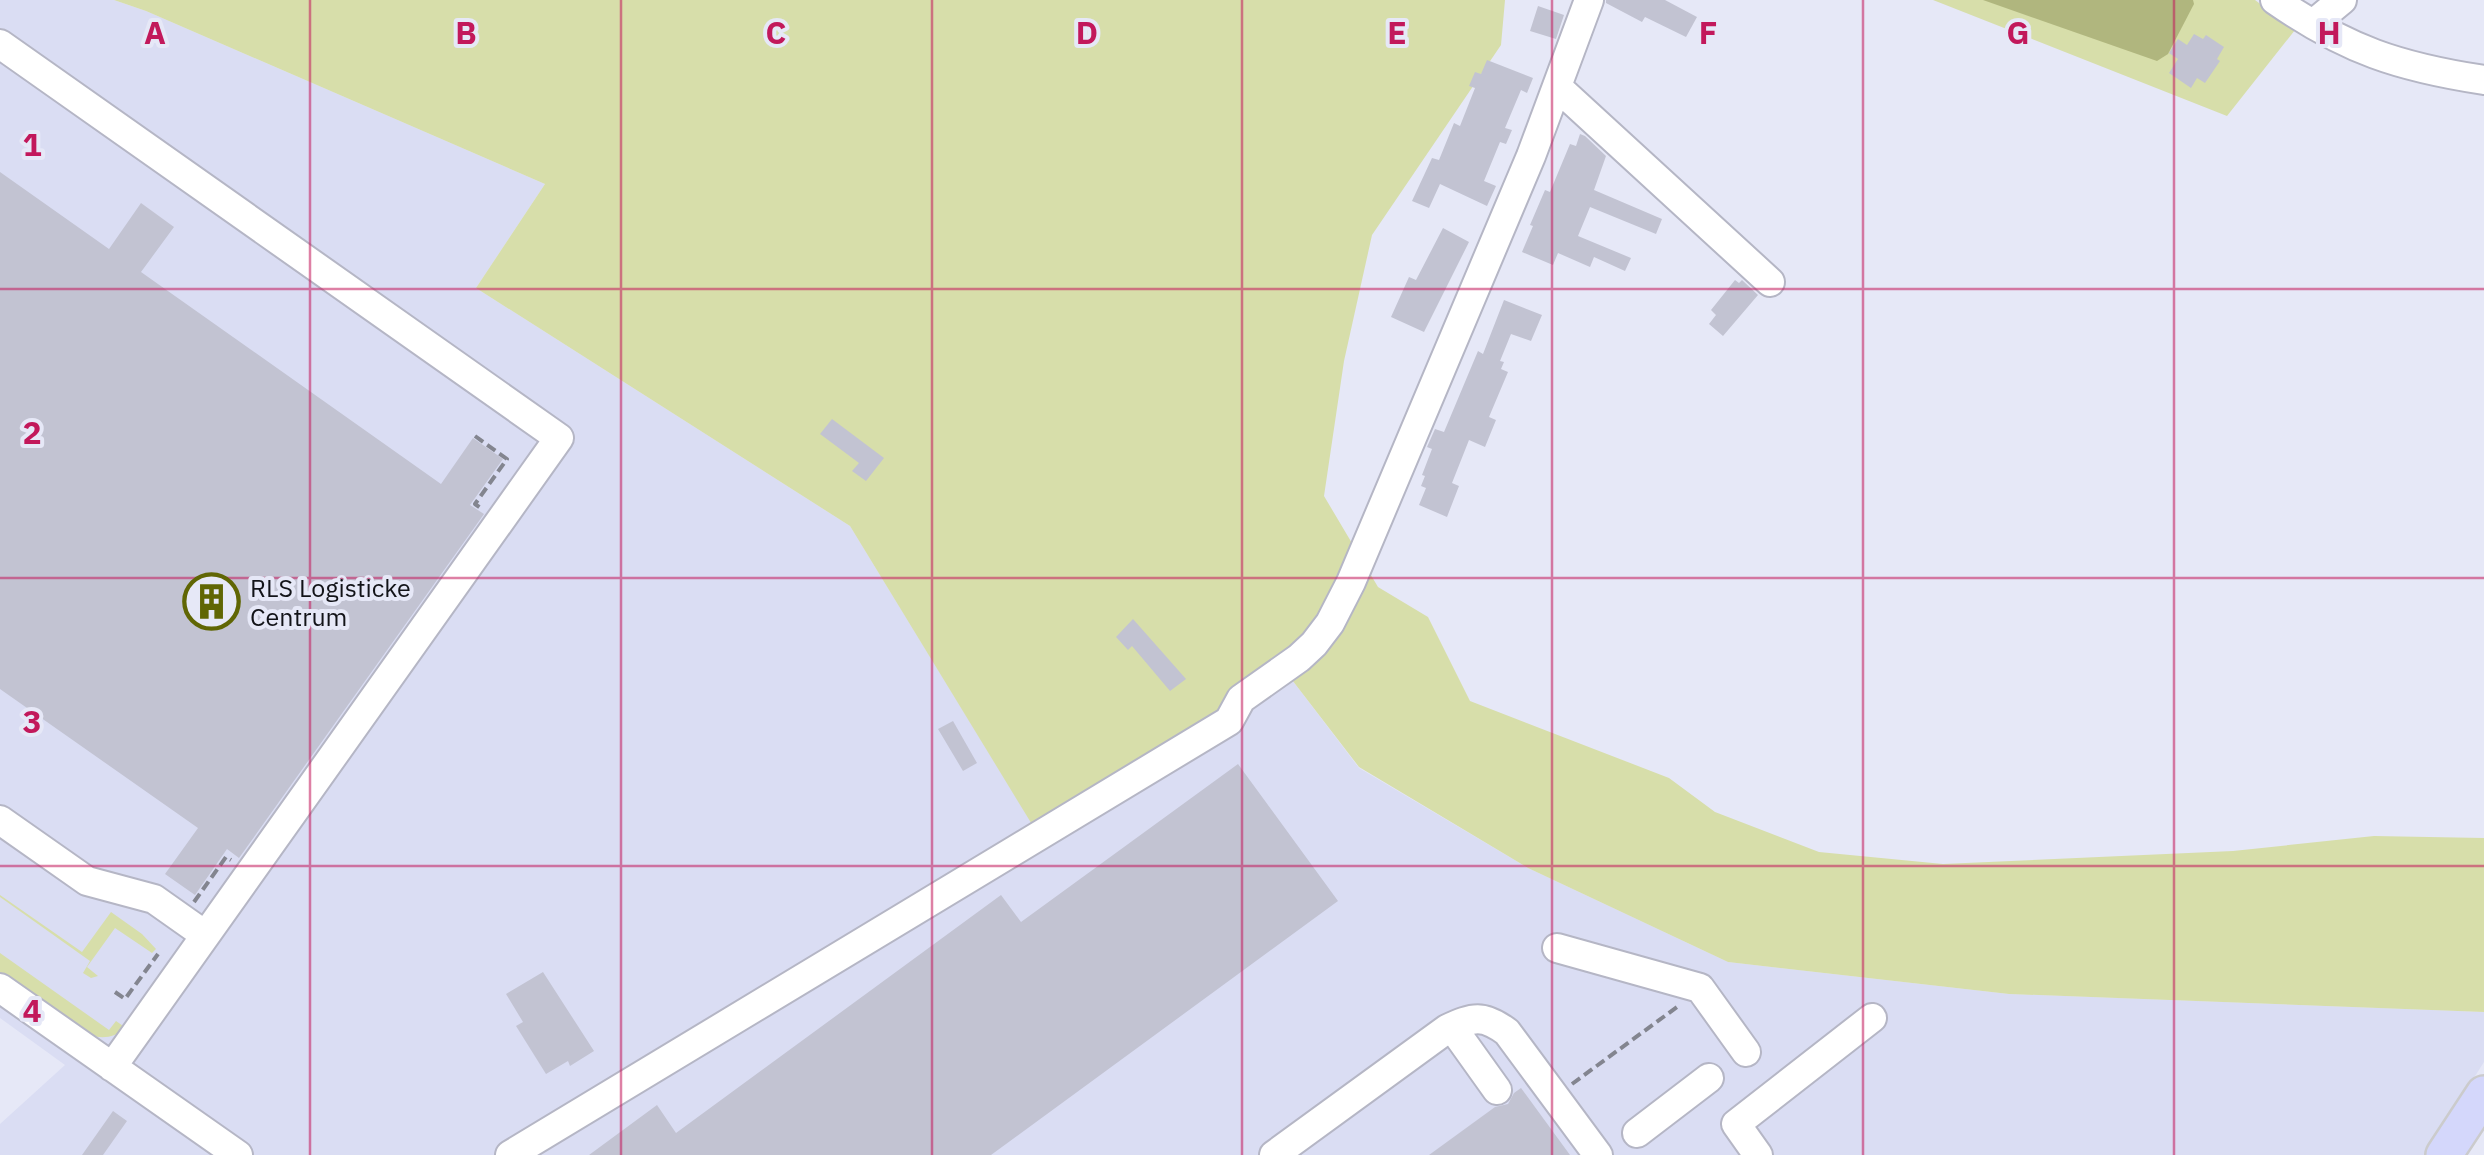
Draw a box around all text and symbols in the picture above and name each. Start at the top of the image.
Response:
text: A [144,11,166,53]
text: B [455,11,477,53]
text: C [766,11,786,53]
text: D [1076,11,1098,53]
text: E [1387,11,1407,53]
text: F [1699,11,1717,53]
text: G [2006,11,2030,53]
text: H [2317,11,2341,53]
text: 1 [22,123,42,165]
text: 2 [22,411,42,453]
building icon: RLS Logisticke Centrum [181,571,241,631]
place label: RLS Logisticke Centrum [250,571,411,633]
text: 3 [22,700,42,742]
text: 4 [22,989,42,1031]

